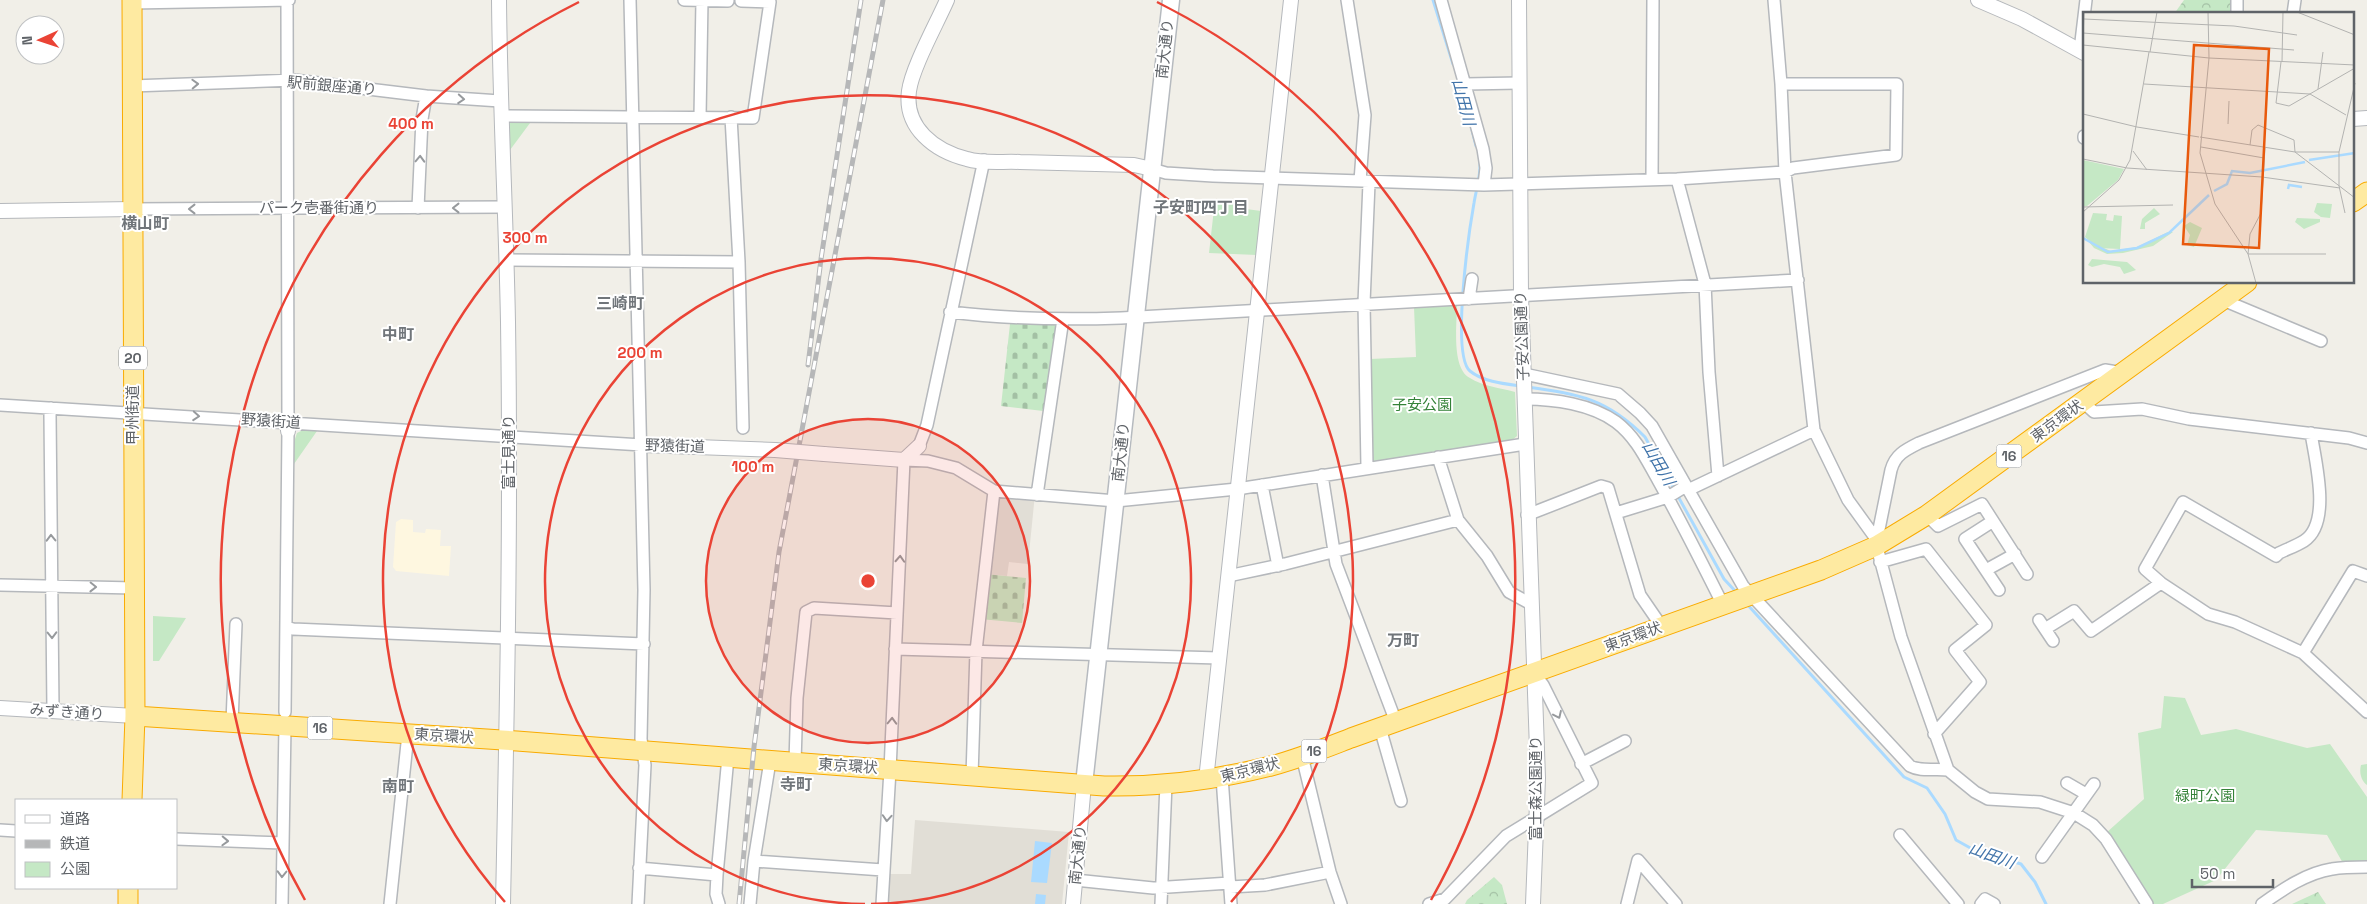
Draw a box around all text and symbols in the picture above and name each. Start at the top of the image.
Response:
inset map [2083,12,2354,284]
north arrow [15,15,65,65]
street label: 南大通り [1152,18,1177,80]
text: N [18,36,36,46]
street label: 駅前銀座通り [286,72,378,99]
water label: 山田川 [1447,76,1480,130]
one-way arrow [192,79,199,89]
one-way arrow [458,93,466,104]
text: 400 m [388,114,434,133]
one-way arrow [415,155,426,163]
district label: 子安町四丁目 [1153,197,1249,218]
street label: パーク壱番街通り [259,198,379,217]
one-way arrow [188,203,196,214]
one-way arrow [451,203,459,213]
district label: 横山町 [121,213,169,234]
text: 300 m [502,228,548,247]
street label: 子安公園通り [1510,291,1533,381]
district label: 三崎町 [596,293,644,314]
district label: 中町 [382,324,414,345]
text: 200 m [618,343,662,362]
road number: 20 [119,346,147,369]
street label: 甲州街道 [123,385,142,445]
park label: 子安公園 [1392,395,1452,414]
street label: 東京環状 [2027,395,2087,446]
street label: 野猿街道 [240,409,302,432]
one-way arrow [193,411,201,422]
street label: 富士見通り [499,414,518,490]
street label: 南大通り [1108,421,1133,483]
street label: 野猿街道 [645,435,705,456]
water label: 山田川 [1637,437,1681,491]
road number: 16 [1996,444,2022,468]
text: 100 m [732,457,774,476]
one-way arrow [46,534,56,542]
one-way arrow [894,554,905,562]
centre of rings [859,572,877,590]
one-way arrow [90,582,97,592]
street label: 東京環状 [1601,617,1664,656]
district label: 万町 [1387,630,1419,651]
one-way arrow [47,632,58,640]
street label: みずき通り [29,699,105,724]
one-way arrow [1552,710,1562,719]
road number: 16 [308,716,332,740]
one-way arrow [887,717,898,725]
street label: 東京環状 [413,724,475,747]
street label: 富士森公園通り [1526,735,1545,841]
road number: 16 [1302,739,1326,762]
street label: 東京環状 [1218,753,1281,786]
street label: 東京環状 [817,754,879,777]
district label: 寺町 [780,774,812,795]
district label: 南町 [382,776,414,797]
park label: 緑町公園 [2175,786,2235,805]
legend [15,799,178,889]
text: 道路 [60,809,90,828]
one-way arrow [881,815,892,823]
street label: 南大通り [1065,824,1090,886]
text: 鉄道 [60,834,90,853]
one-way arrow [222,836,229,846]
water label: 山田川 [1966,837,2020,874]
scale bar [2192,856,2273,888]
text: 公園 [60,859,90,878]
text: 50 m [2200,864,2235,883]
one-way arrow [277,870,288,878]

